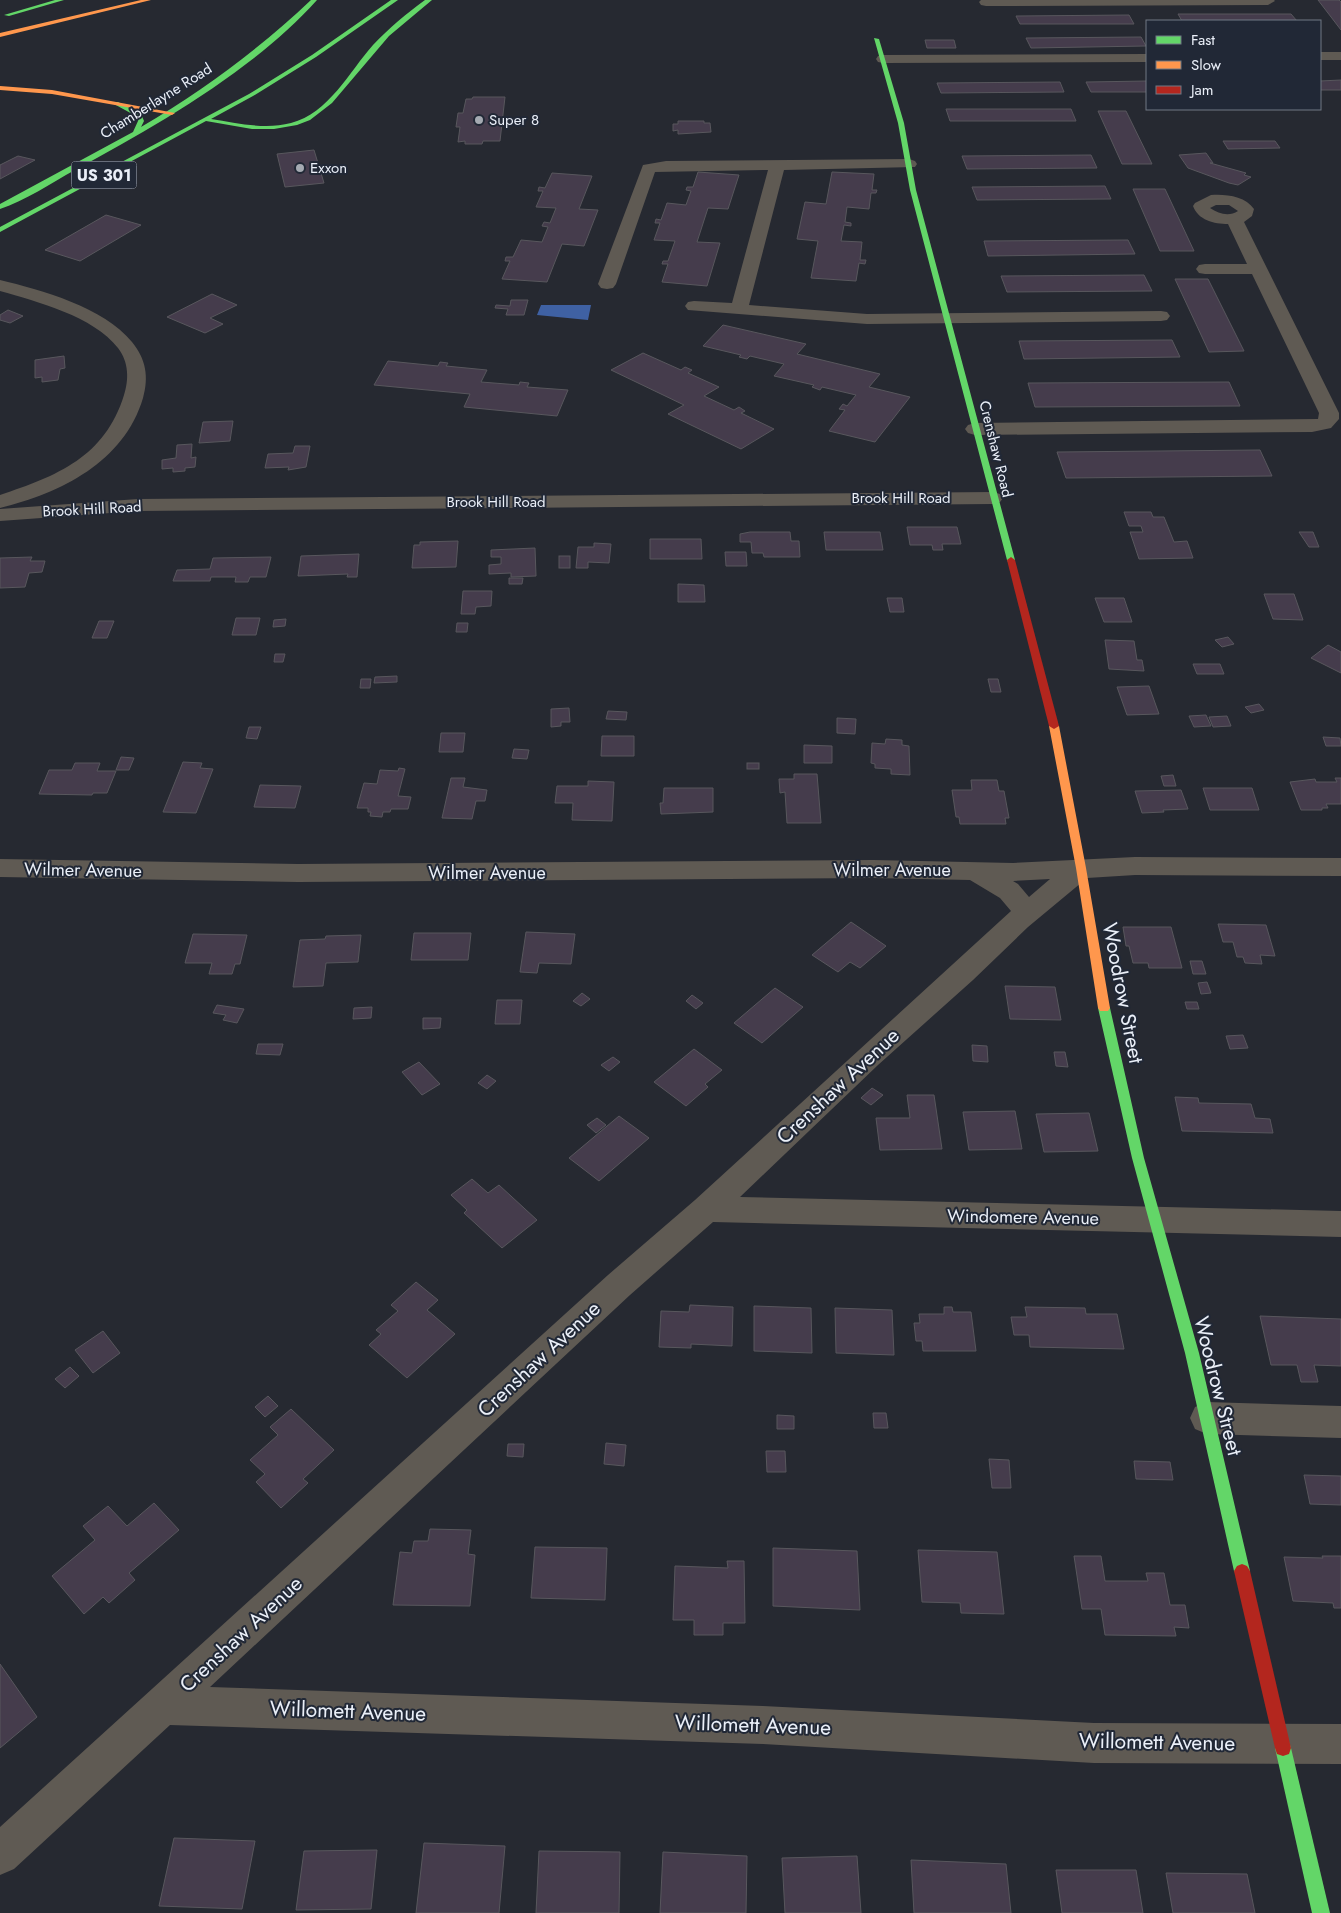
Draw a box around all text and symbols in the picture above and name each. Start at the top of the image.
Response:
legend [1146,20,1321,110]
text: Fast [1191,29,1215,51]
text: Slow [1191,54,1222,76]
street label: Chamberlayne Road [96,58,216,144]
text: Jam [1189,79,1214,101]
place label: Super 8 [489,109,539,131]
marker: Super 8 [473,114,485,126]
place label: Exxon [310,157,347,179]
road number: US 301 [72,162,136,188]
marker: Exxon [294,162,306,174]
street label: Crenshaw Road [973,398,1019,500]
street label: Brook Hill Road [851,487,951,509]
street label: Brook Hill Road [446,491,546,513]
street label: Brook Hill Road [42,495,142,523]
street label: Wilmer Avenue [24,856,142,884]
street label: Wilmer Avenue [833,857,951,883]
street label: Wilmer Avenue [428,860,546,886]
street label: Woodrow Street [1095,920,1151,1066]
street label: Crenshaw Avenue [770,1021,906,1151]
street label: Windomere Avenue [947,1203,1099,1231]
street label: Crenshaw Avenue [471,1294,607,1424]
street label: Woodrow Street [1186,1313,1250,1459]
street label: Crenshaw Avenue [173,1569,309,1699]
street label: Willomett Avenue [269,1693,427,1729]
street label: Willomett Avenue [674,1707,832,1743]
street label: Willomett Avenue [1079,1726,1236,1758]

